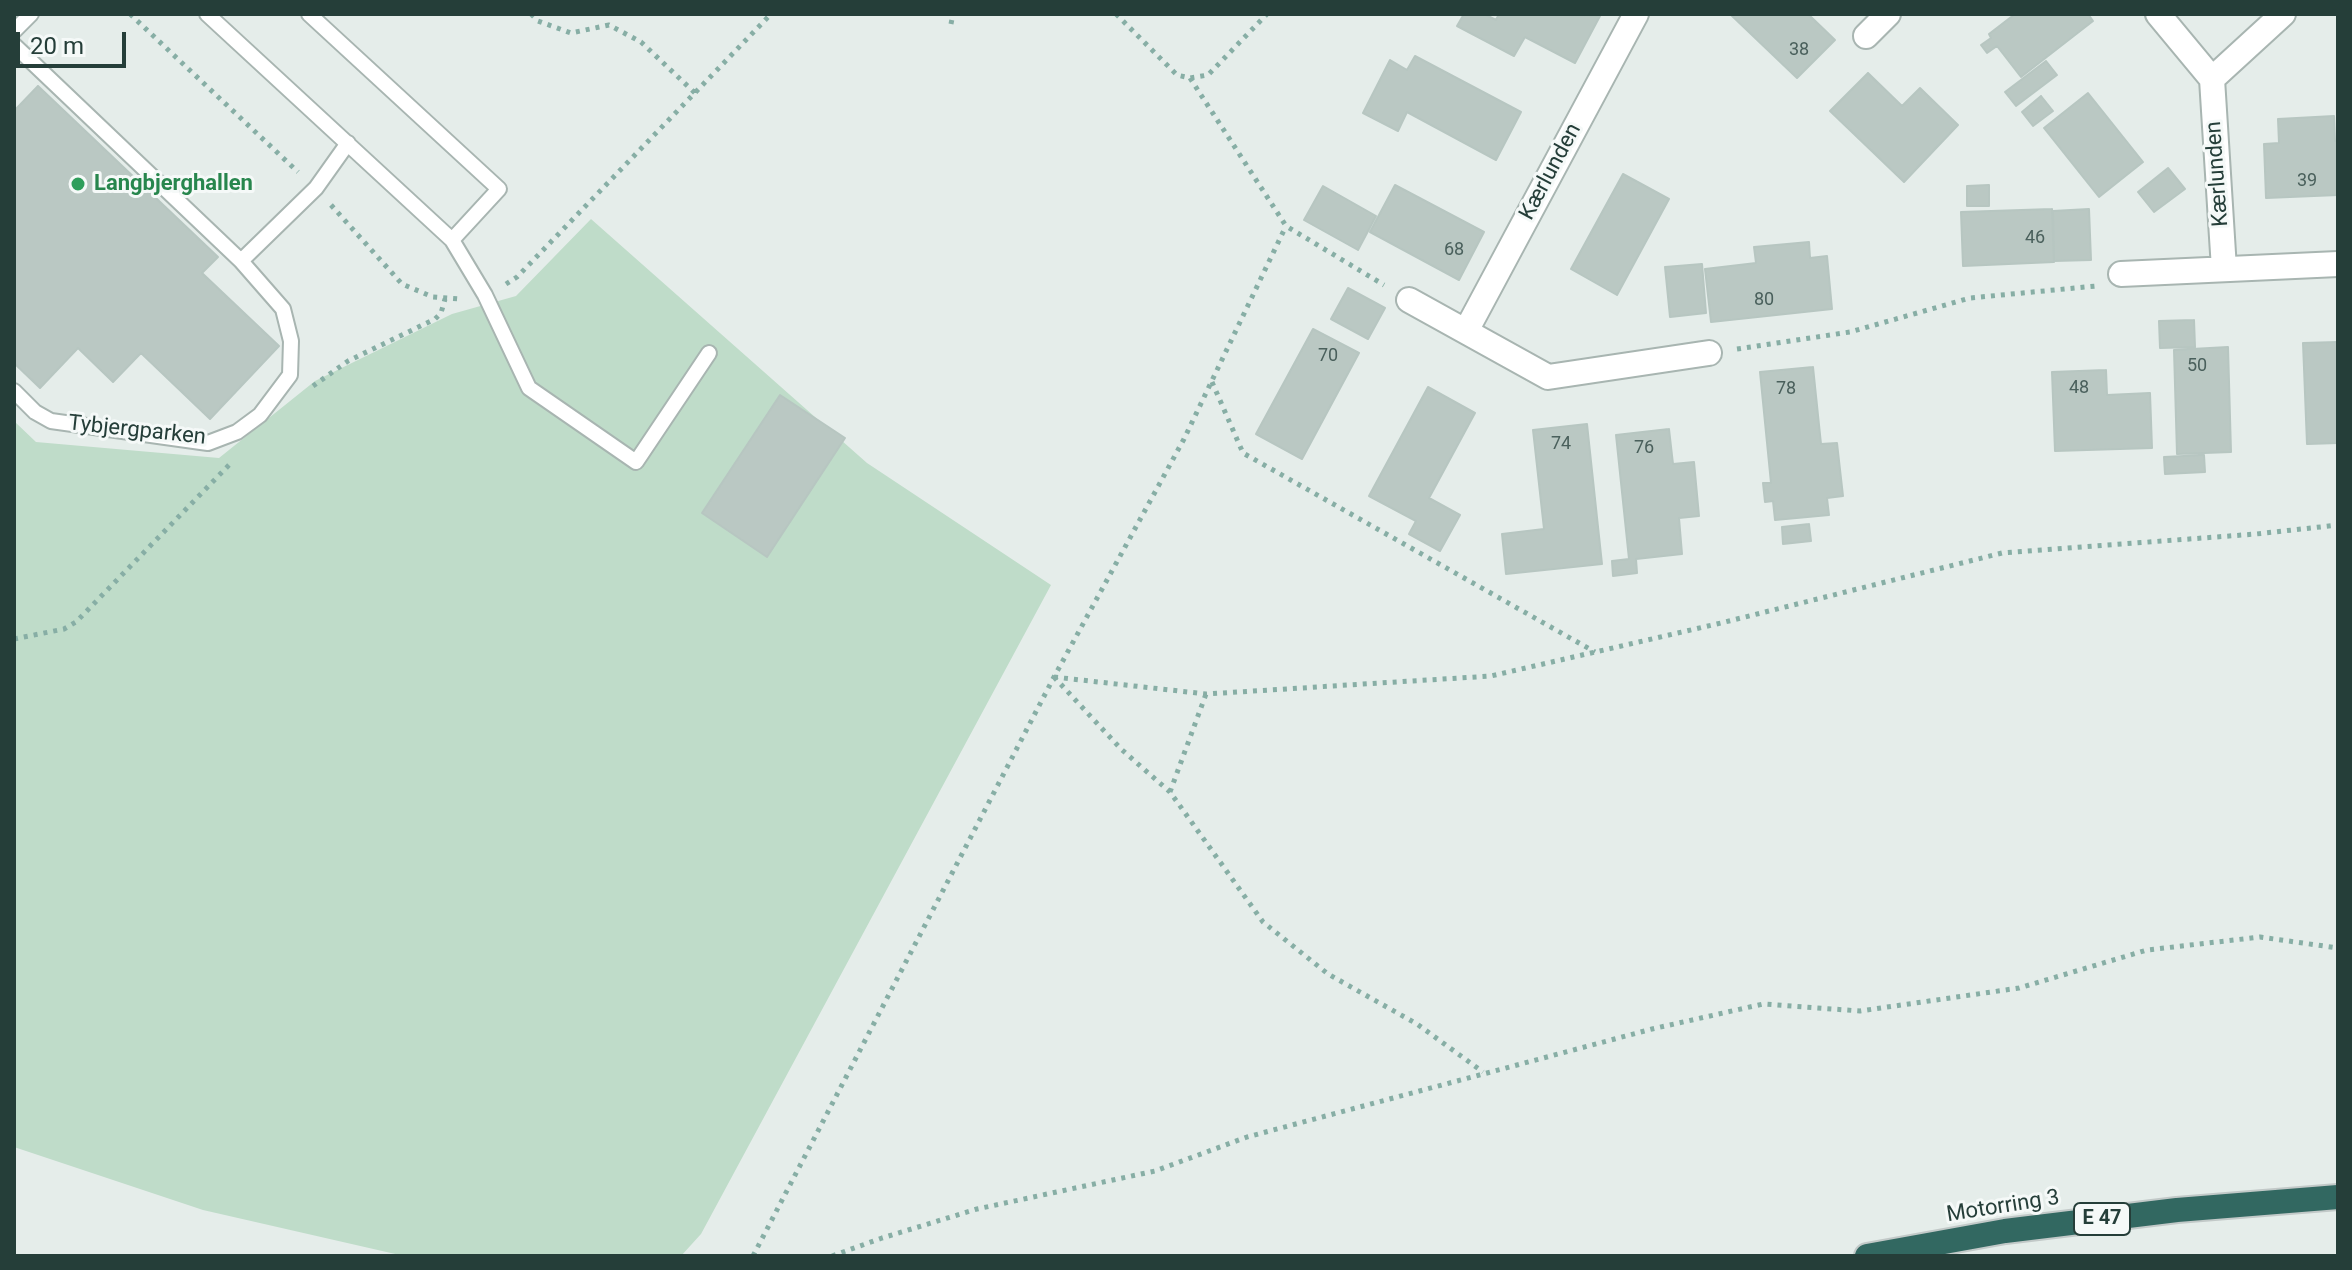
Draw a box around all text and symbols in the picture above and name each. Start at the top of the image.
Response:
scale bar [20,16,130,66]
text: 20 m [30,32,84,60]
house number: 38 [1789,39,1809,61]
street label: Kærlunden [1515,119,1587,225]
street label: Kærlunden [2201,120,2235,228]
house number: 39 [2297,170,2317,192]
place label: Langbjerghallen [94,171,253,197]
marker: Langbjerghallen [69,175,87,193]
house number: 46 [2025,227,2045,249]
house number: 68 [1444,239,1464,261]
house number: 80 [1754,289,1774,311]
house number: 70 [1318,345,1338,367]
house number: 50 [2187,355,2207,377]
house number: 48 [2069,377,2089,399]
house number: 78 [1776,378,1796,400]
street label: Tybjergparken [67,411,207,451]
house number: 74 [1551,433,1571,455]
house number: 76 [1634,437,1654,459]
street label: Motorring 3 [1945,1185,2061,1229]
road number: E 47 [2074,1203,2130,1235]

